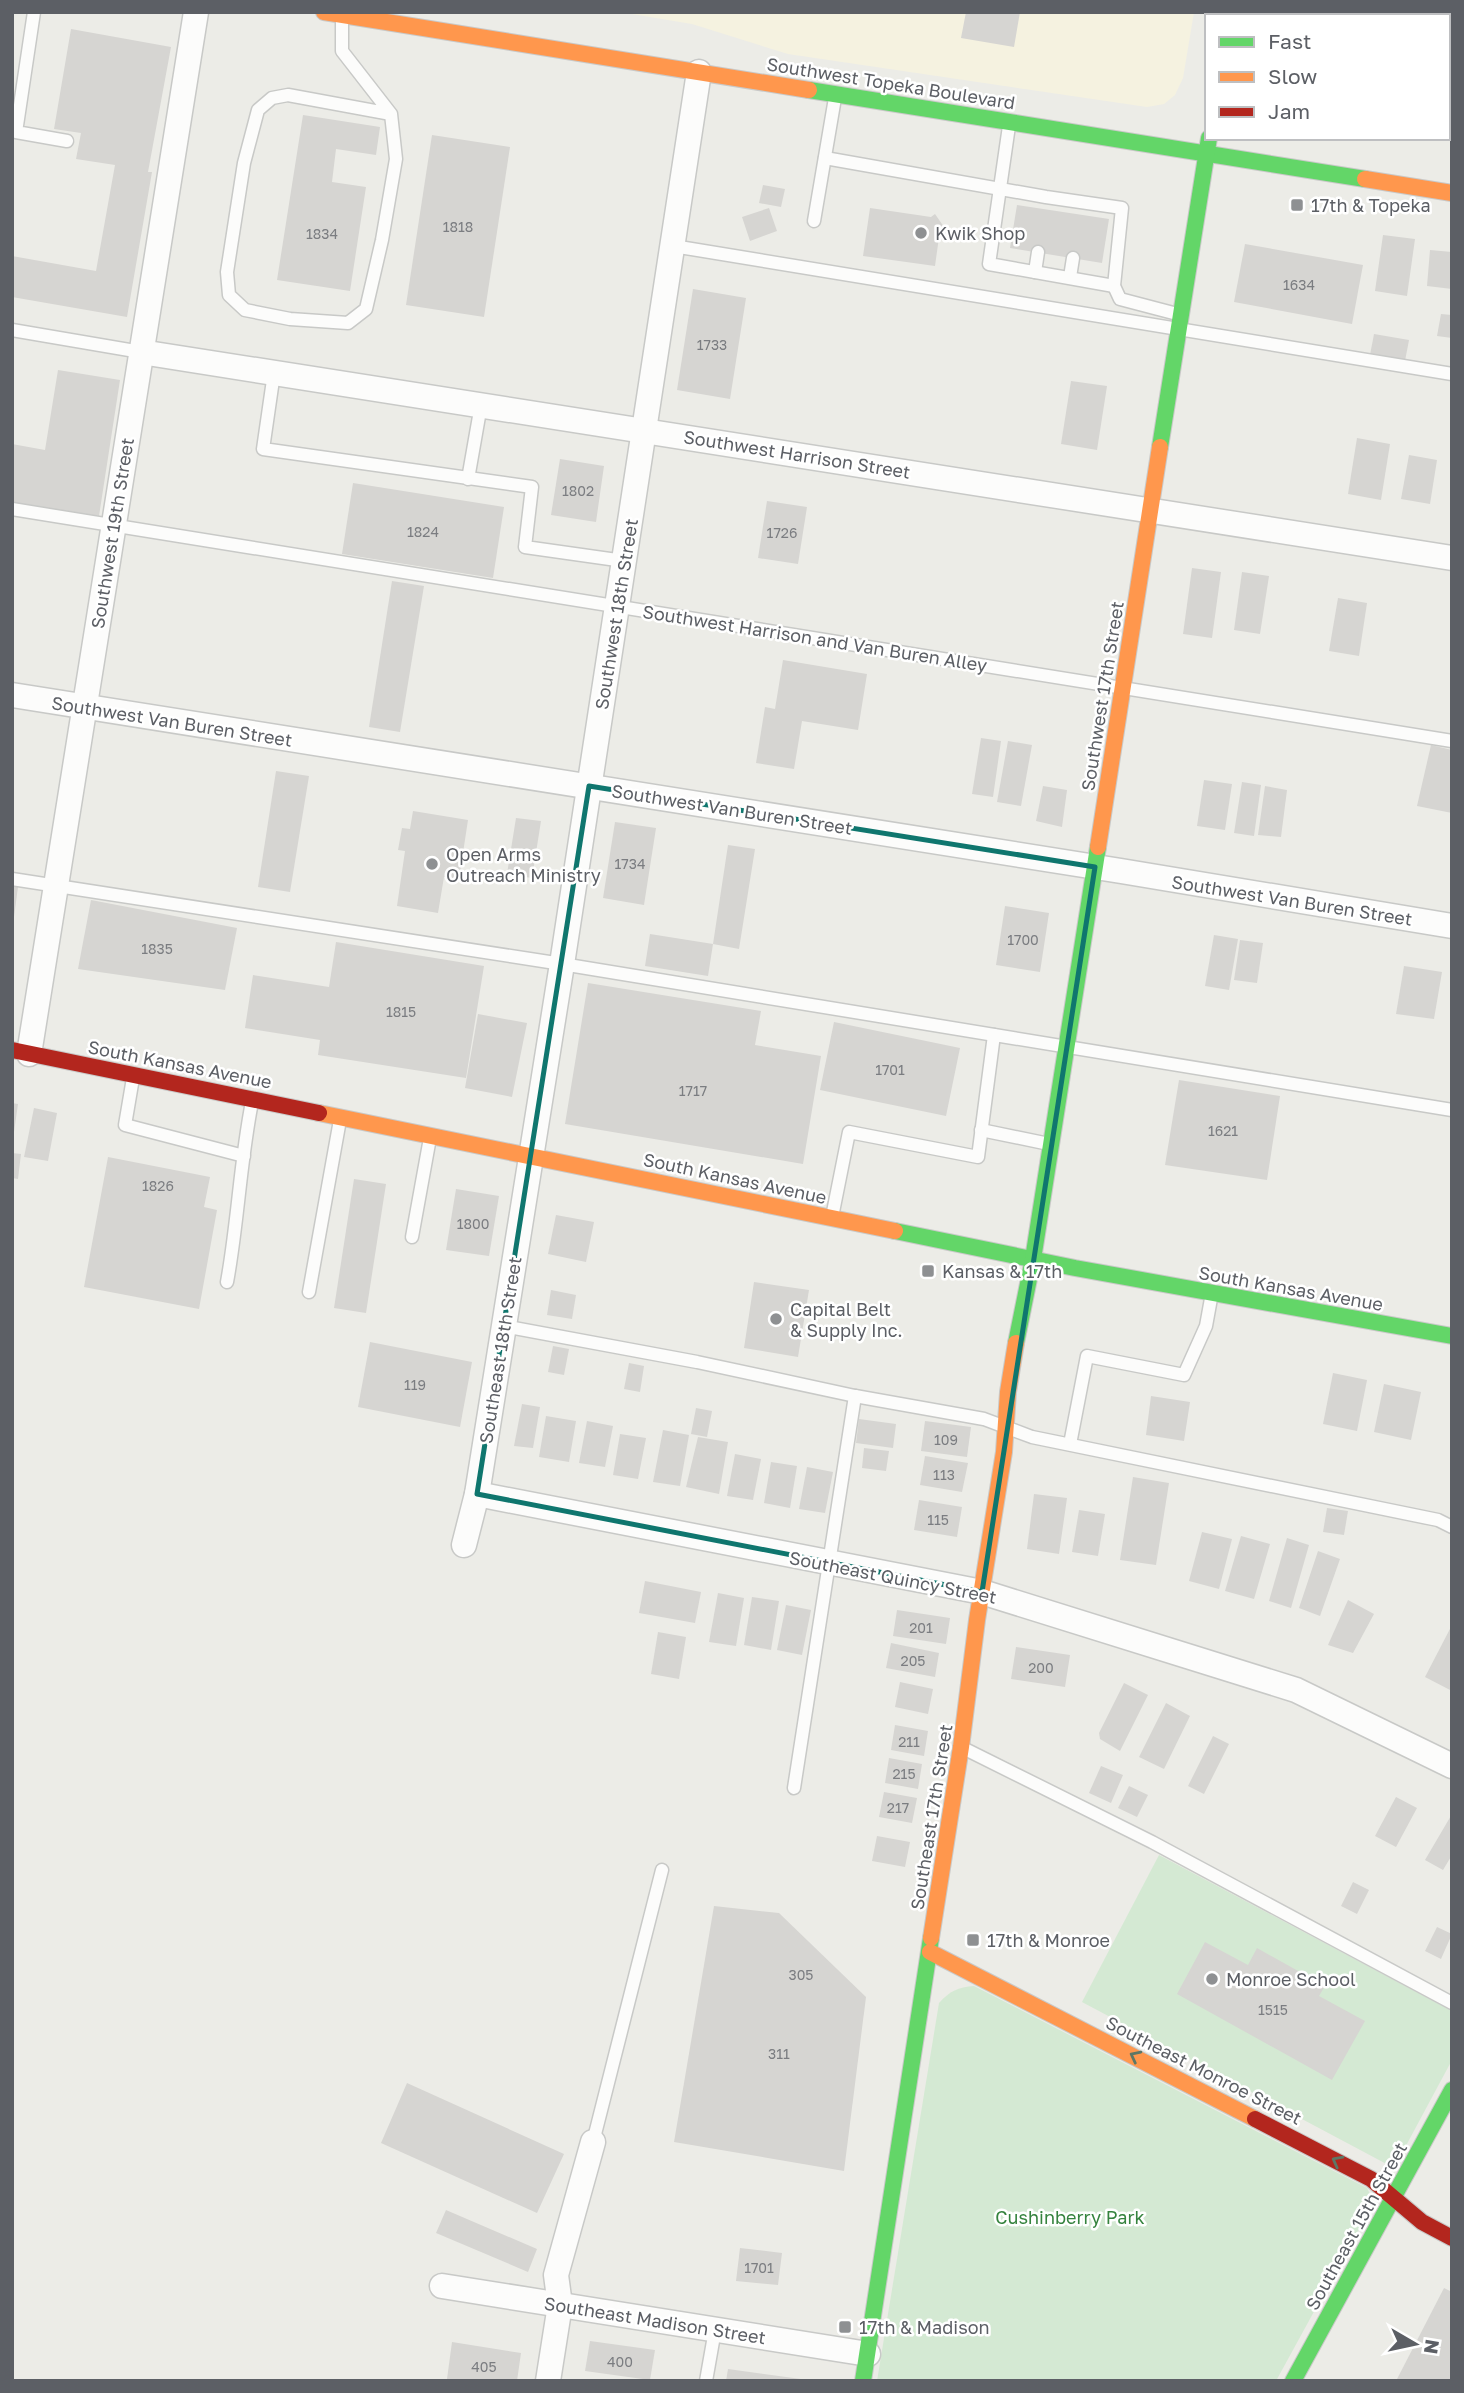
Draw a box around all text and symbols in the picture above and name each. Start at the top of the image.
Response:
legend [1205,14,1450,140]
text: Fast [1268,28,1311,54]
street label: Southwest Topeka Boulevard [765,53,1017,113]
text: Slow [1268,63,1317,89]
text: Jam [1268,98,1310,124]
place label: 17th & Topeka [1311,194,1431,216]
marker: 17th & Topeka [1289,197,1305,213]
house number: 1818 [443,218,473,235]
place label: Kwik Shop [935,222,1025,244]
house number: 1834 [306,225,338,242]
marker: Kwik Shop [913,225,929,241]
house number: 1634 [1283,276,1315,293]
house number: 1733 [697,336,727,353]
street label: Southwest Harrison Street [682,425,912,483]
street label: Southwest 19th Street [86,436,138,630]
house number: 1802 [562,482,594,499]
street label: Southwest 18th Street [590,517,642,711]
house number: 1824 [407,523,439,540]
house number: 1726 [767,524,797,541]
street label: Southwest Harrison and Van Buren Alley [641,600,989,676]
street label: Southwest 17th Street [1076,600,1128,792]
street label: Southwest Van Buren Street [50,691,294,751]
street label: Southwest Van Buren Street [610,779,854,839]
place label: Open Arms Outreach Ministry [446,843,601,886]
house number: 1734 [615,855,645,872]
marker: Open Arms Outreach Ministry [424,856,440,872]
street label: Southwest Van Buren Street [1170,870,1414,930]
house number: 1700 [1007,931,1039,948]
house number: 1835 [141,940,173,957]
house number: 1815 [386,1003,416,1020]
street label: South Kansas Avenue [86,1035,274,1093]
house number: 1701 [875,1061,905,1078]
house number: 1717 [679,1082,707,1099]
house number: 1621 [1208,1122,1238,1139]
street label: South Kansas Avenue [641,1148,829,1208]
house number: 1826 [142,1177,174,1194]
house number: 1800 [457,1215,489,1232]
street label: Southeast 18th Street [474,1255,526,1445]
place label: Kansas & 17th [942,1260,1062,1282]
street label: South Kansas Avenue [1197,1261,1385,1315]
marker: Kansas & 17th [920,1263,936,1279]
place label: Capital Belt & Supply Inc. [790,1298,903,1341]
marker: Capital Belt & Supply Inc. [768,1311,784,1327]
house number: 119 [404,1376,426,1393]
house number: 109 [934,1431,958,1448]
house number: 113 [933,1466,955,1483]
house number: 115 [927,1511,949,1528]
street label: Southeast Quincy Street [787,1546,999,1608]
house number: 201 [909,1619,933,1636]
house number: 205 [901,1652,925,1669]
house number: 200 [1028,1659,1054,1676]
street label: Southeast 17th Street [905,1723,957,1911]
house number: 211 [898,1733,920,1750]
house number: 215 [892,1765,916,1782]
house number: 217 [887,1799,909,1816]
place label: 17th & Monroe [987,1929,1110,1951]
marker: 17th & Monroe [965,1932,981,1948]
house number: 305 [789,1966,814,1983]
place label: Monroe School [1226,1968,1356,1990]
marker: Monroe School [1204,1971,1220,1987]
house number: 1515 [1258,2001,1288,2018]
street label: Southeast Monroe Street [1103,2011,1305,2129]
house number: 311 [768,2045,790,2062]
one-way arrow [1130,2050,1142,2064]
street label: Southeast 15th Street [1301,2138,1411,2314]
one-way arrow [1332,2156,1344,2169]
park label: Cushinberry Park [995,2206,1145,2228]
house number: 1701 [744,2259,774,2276]
street label: Southeast Madison Street [543,2292,767,2348]
north arrow [1380,2309,1450,2379]
place label: 17th & Madison [859,2316,990,2338]
marker: 17th & Madison [837,2319,853,2335]
text: N [1420,2338,1445,2356]
house number: 400 [607,2353,633,2370]
house number: 405 [471,2358,497,2375]

